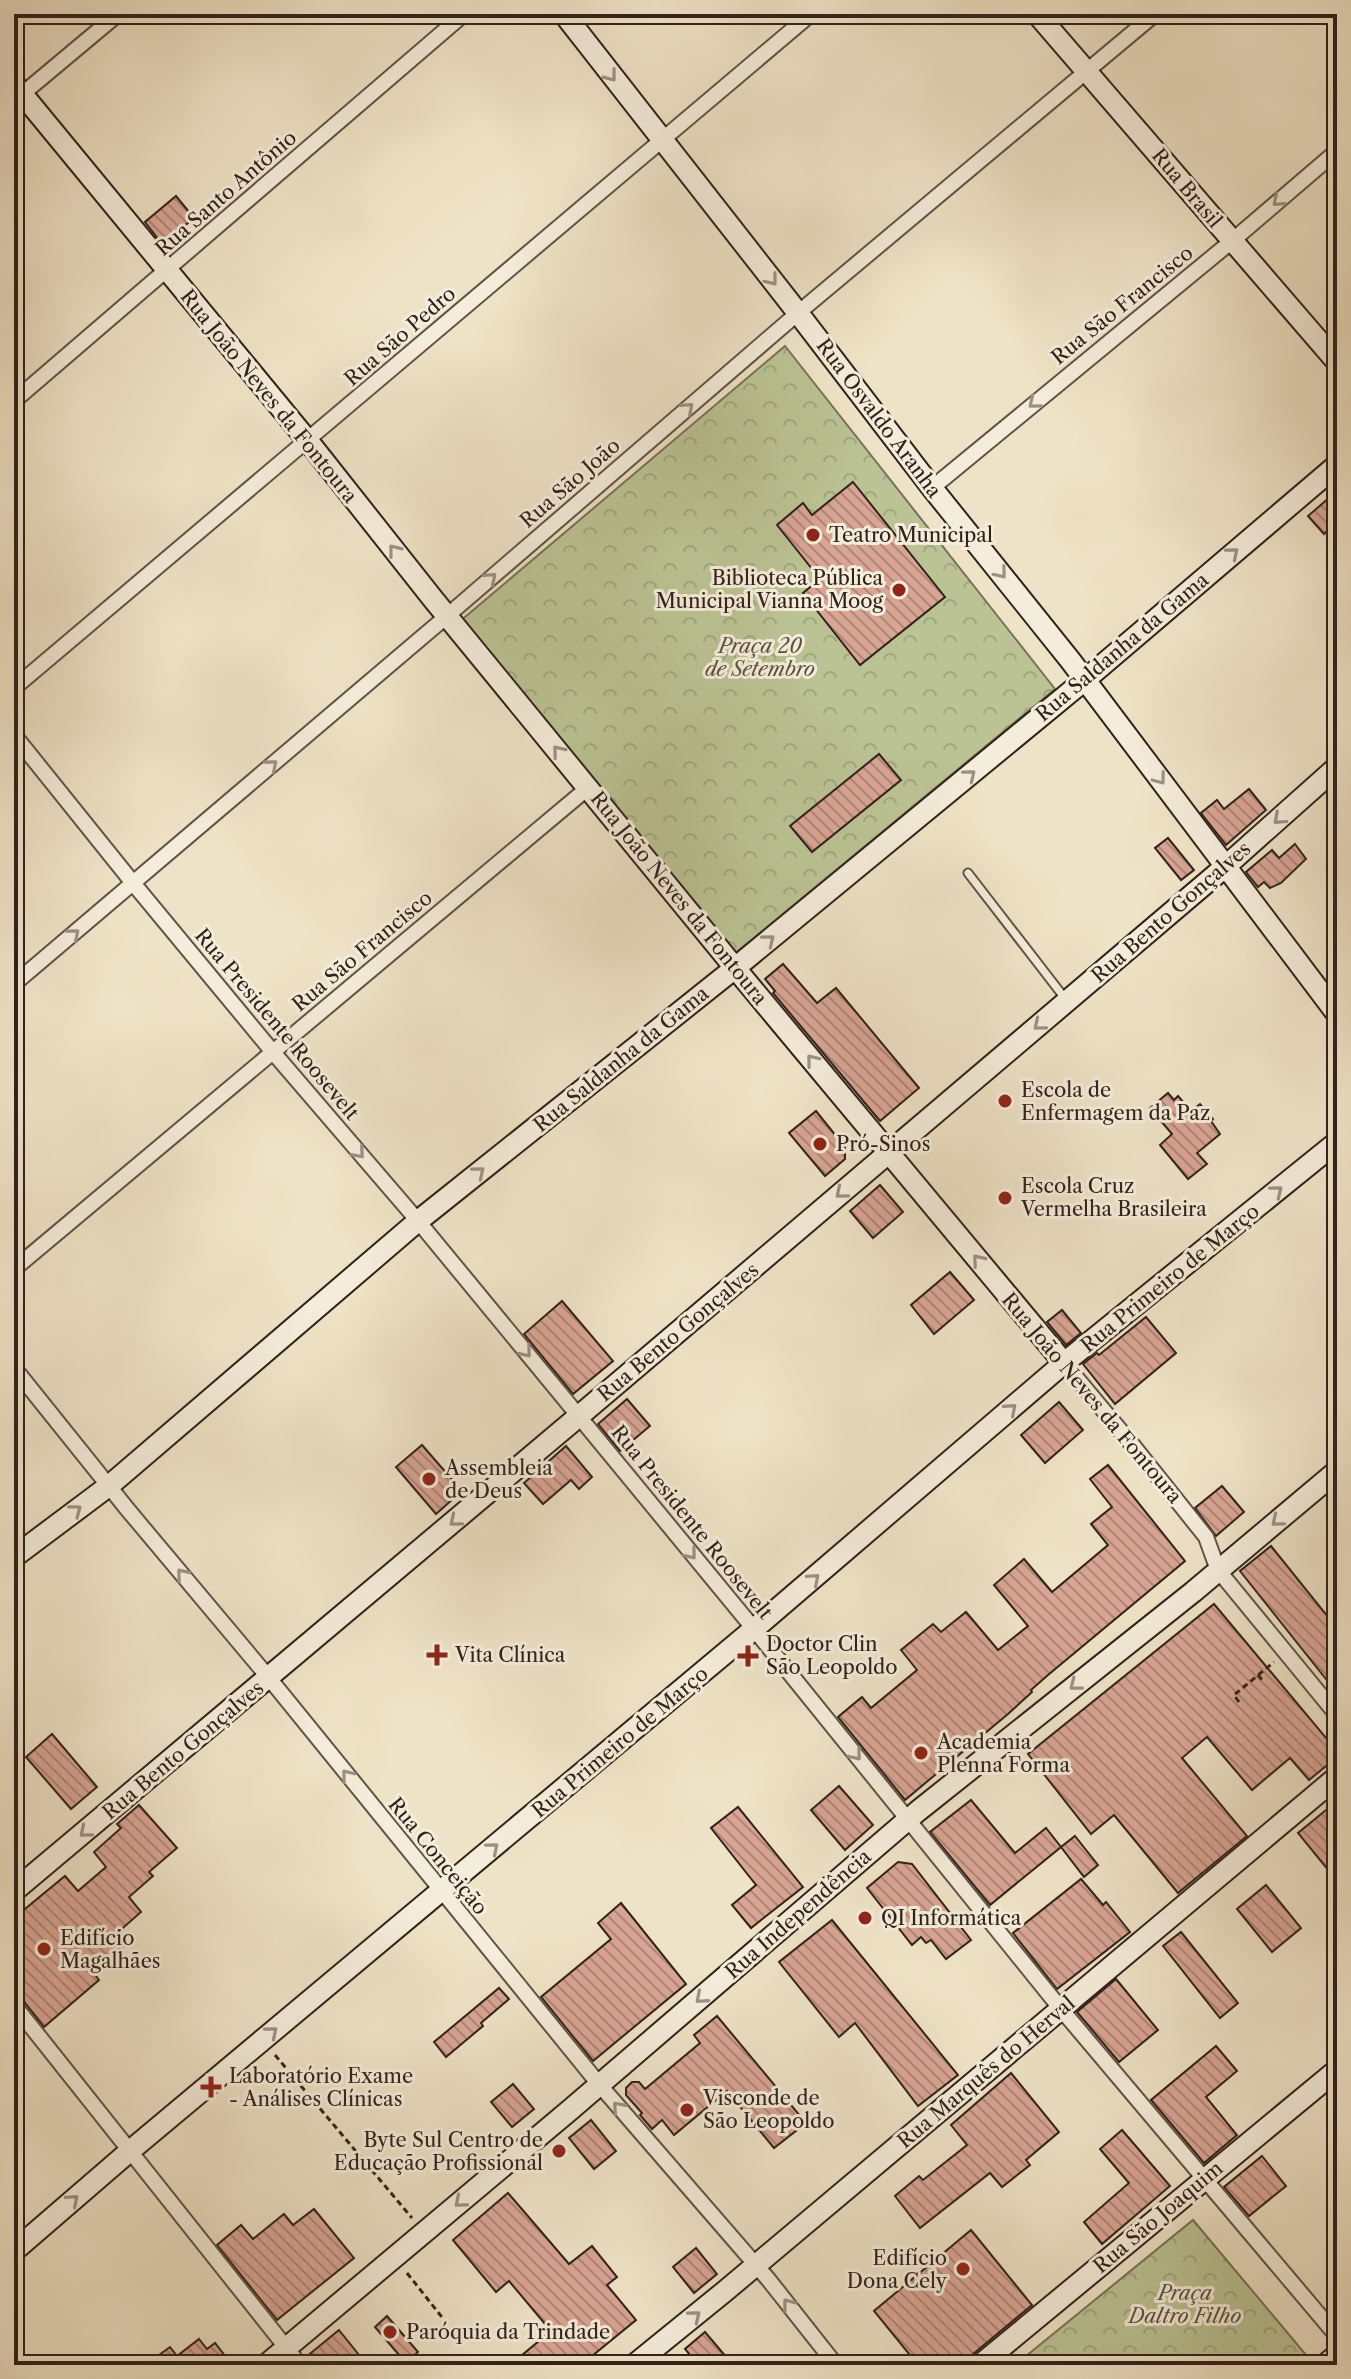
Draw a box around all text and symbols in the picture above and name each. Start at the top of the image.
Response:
one-way arrow [602,67,616,82]
street label: Rua Santo Antônio [151,125,301,261]
street label: Rua Brasil [1147,143,1227,233]
one-way arrow [1272,192,1287,206]
street label: Rua São Francisco [1046,241,1198,369]
one-way arrow [763,271,777,286]
street label: Rua São Pedro [340,281,460,391]
street label: Rua João Neves da Fontoura [176,285,363,508]
street label: Rua Osvaldo Aranha [811,334,947,503]
one-way arrow [1029,393,1044,408]
one-way arrow [678,403,693,418]
street label: Rua São João [515,433,625,533]
place label: Teatro Municipal [829,523,993,547]
marker: Teatro Municipal [804,526,822,544]
one-way arrow [389,544,403,559]
one-way arrow [1224,548,1239,563]
one-way arrow [991,564,1006,579]
place label: Biblioteca Pública Municipal Vianna Moog [656,566,883,613]
street label: Rua Saldanha da Gama [1031,567,1214,726]
one-way arrow [481,573,496,588]
marker: Biblioteca Pública Municipal Vianna Moog [890,581,908,599]
park label: Praça 20 de Setembro [705,634,815,681]
one-way arrow [553,746,568,760]
one-way arrow [262,760,277,775]
one-way arrow [961,770,976,784]
one-way arrow [1151,770,1165,785]
street label: Rua João Neves da Fontoura [586,787,773,1010]
one-way arrow [1273,809,1288,824]
street label: Rua Bento Gonçalves [1087,836,1255,988]
street label: Rua São Francisco [287,886,437,1016]
street label: Rua Presidente Roosevelt [190,923,364,1125]
one-way arrow [64,929,79,944]
one-way arrow [760,935,774,950]
street label: Rua Saldanha da Gama [529,981,714,1137]
one-way arrow [1033,1015,1048,1030]
one-way arrow [807,1055,821,1070]
place label: Escola de Enfermagem da Paz [1021,1078,1210,1125]
marker: Escola de Enfermagem da Paz [996,1092,1014,1110]
place label: Pró-Sinos [836,1132,930,1156]
marker: Pró-Sinos [811,1135,829,1153]
one-way arrow [350,1144,364,1158]
one-way arrow [470,1168,485,1182]
place label: Escola Cruz Vermelha Brasileira [1020,1174,1207,1221]
one-way arrow [836,1183,850,1198]
one-way arrow [1268,1186,1282,1201]
marker: Escola Cruz Vermelha Brasileira [996,1189,1014,1207]
street label: Rua Primeiro de Março [1076,1199,1264,1357]
one-way arrow [973,1255,988,1270]
street label: Rua Bento Gonçalves [593,1258,763,1406]
street label: Rua João Neves da Fontoura [997,1288,1187,1508]
one-way arrow [516,1343,531,1358]
one-way arrow [1001,1404,1016,1419]
street label: Rua Presidente Roosevelt [606,1420,778,1624]
place label: Assembleia de Deus [444,1456,553,1503]
marker: Assembleia de Deus [420,1470,438,1488]
one-way arrow [67,1506,82,1520]
one-way arrow [450,1511,465,1526]
one-way arrow [1272,1511,1287,1526]
one-way arrow [681,1545,696,1559]
one-way arrow [177,1569,192,1584]
one-way arrow [804,1574,819,1588]
place label: Doctor Clin São Leopoldo [766,1632,898,1679]
place label: Vita Clínica [454,1643,566,1667]
marker: Vita Clínica [426,1644,448,1666]
marker: Doctor Clin São Leopoldo [737,1645,759,1667]
street label: Rua Primeiro de Março [527,1661,713,1823]
one-way arrow [1070,1675,1085,1690]
street label: Rua Bento Gonçalves [98,1676,268,1824]
place label: Academia Plenna Forma [936,1730,1070,1777]
marker: Academia Plenna Forma [912,1744,930,1762]
one-way arrow [846,1746,860,1761]
one-way arrow [343,1769,357,1784]
street label: Rua Conceição [383,1792,493,1920]
one-way arrow [80,1822,94,1837]
one-way arrow [484,1843,499,1858]
street label: Rua Independência [720,1844,876,1984]
place label: QI Informática [881,1906,1022,1930]
marker: QI Informática [856,1909,874,1927]
place label: Edifício Magalhães [60,1926,161,1973]
marker: Edifício Magalhães [35,1940,53,1958]
one-way arrow [695,1988,710,2002]
street label: Rua Marquês do Herval [893,1991,1079,2153]
one-way arrow [263,2028,278,2042]
place label: Laboratório Exame - Análises Clínicas [229,2064,413,2111]
marker: Laboratório Exame - Análises Clínicas [200,2076,222,2098]
place label: Visconde de São Leopoldo [702,2086,835,2133]
one-way arrow [613,2101,628,2116]
marker: Visconde de São Leopoldo [678,2101,696,2119]
place label: Byte Sul Centro de Educação Profissional [334,2128,543,2175]
marker: Byte Sul Centro de Educação Profissional [550,2142,568,2160]
street label: Rua São Joaquim [1088,2156,1228,2278]
one-way arrow [455,2192,469,2207]
one-way arrow [64,2195,78,2210]
place label: Edifício Dona Cely [847,2246,948,2293]
marker: Edifício Dona Cely [954,2260,972,2278]
park label: Praça Daltro Filho [1127,2281,1241,2328]
one-way arrow [783,2298,797,2313]
one-way arrow [686,2311,700,2326]
place label: Paróquia da Trindade [406,2320,610,2344]
marker: Paróquia da Trindade [381,2323,399,2341]

